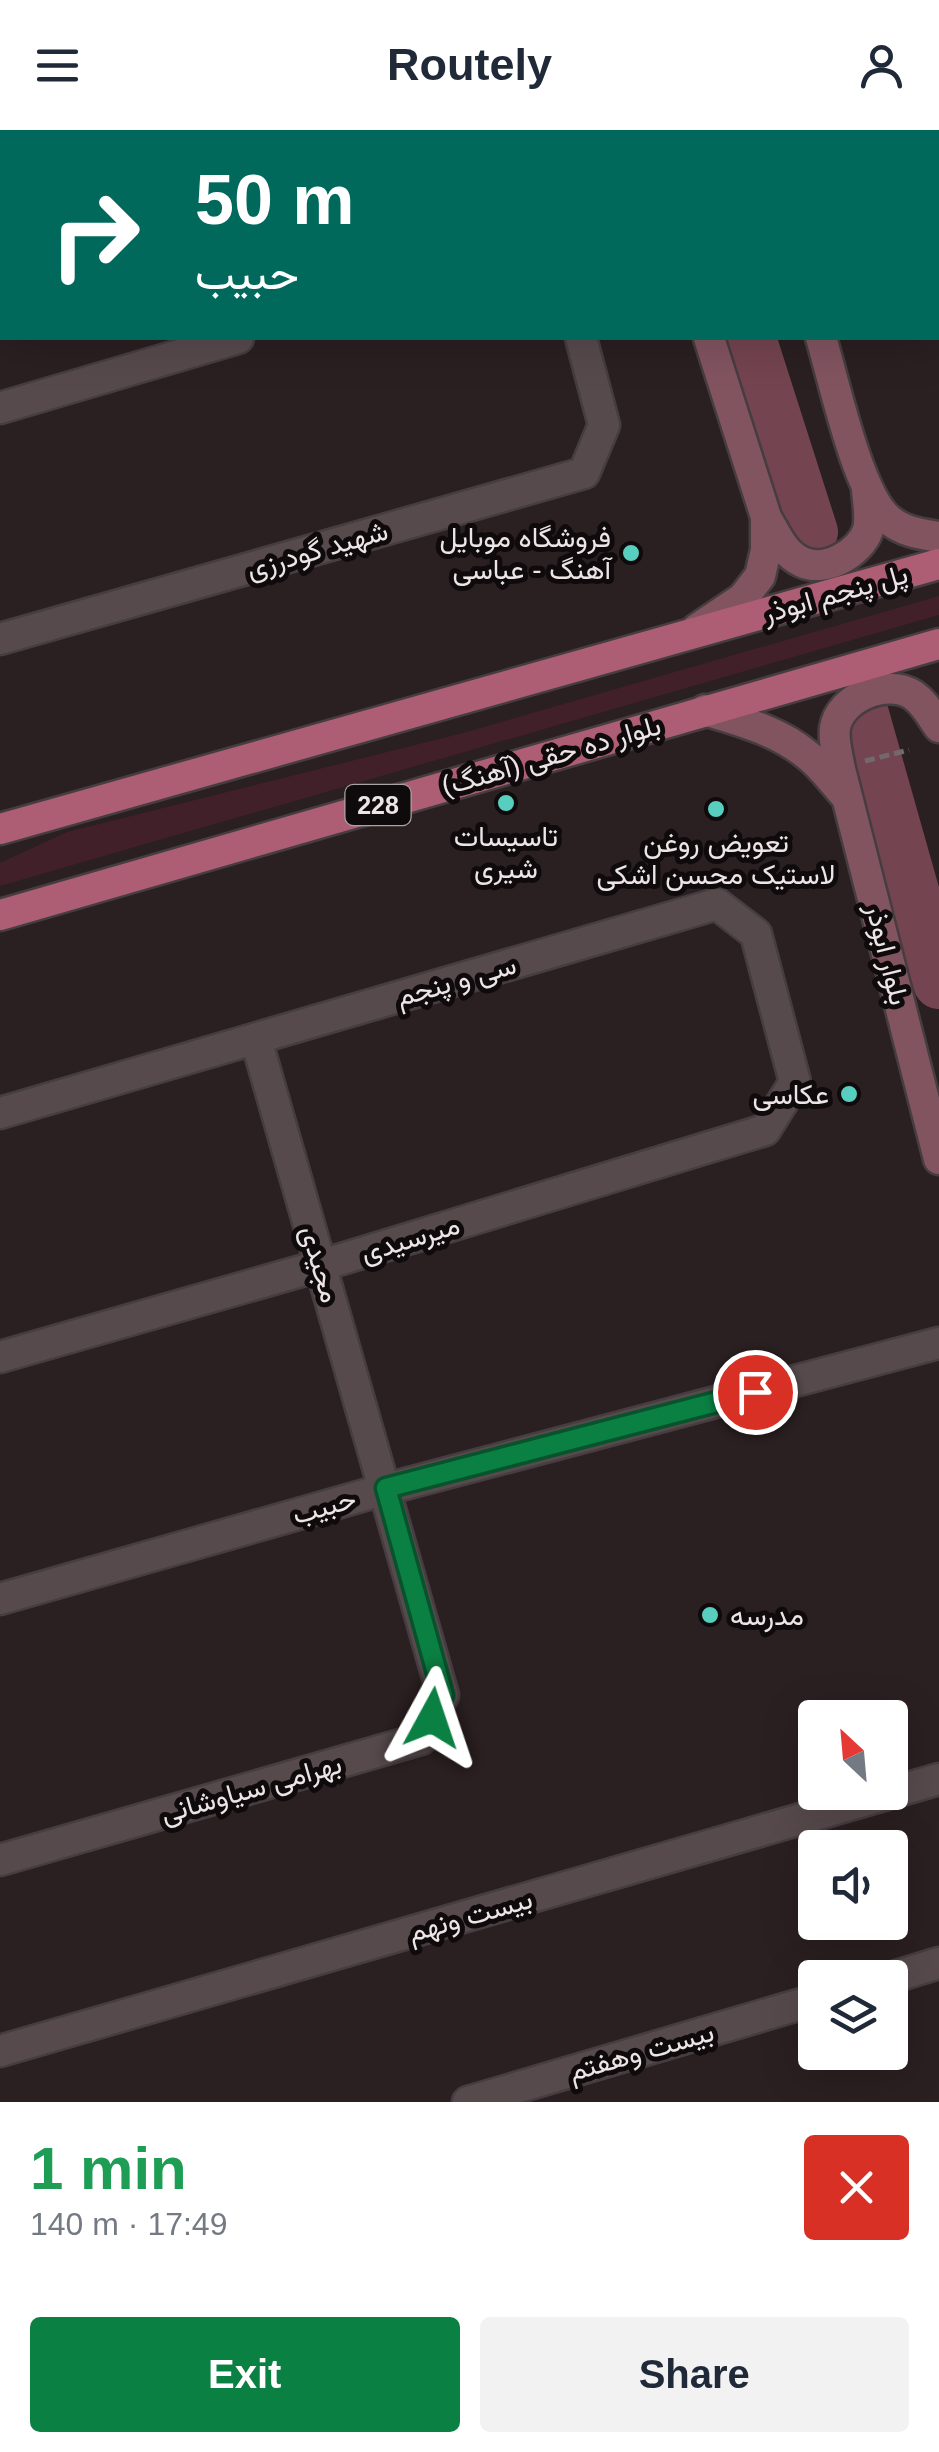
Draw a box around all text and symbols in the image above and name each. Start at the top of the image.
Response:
icon: menu [30,38,85,93]
icon: person [854,38,909,93]
text: Routely [387,39,552,90]
text: 50 m [195,161,355,239]
icon: right [30,170,160,300]
text: حبیب [195,248,299,299]
street label: شهید گودرزی [243,515,392,586]
place label: فروشگاه موبایل آهنگ - عباسی [439,522,614,586]
marker: فروشگاه موبایل آهنگ - عباسی [620,542,642,564]
street label: پل پنجم ابوذر [758,558,912,632]
street label: بلوار ده حقی (آهنگ) [438,709,665,804]
road number: 228 [346,785,410,825]
marker: تاسیسات شیری [495,792,517,814]
marker: تعویض روغن لاستیک محسن اشکی [705,798,727,820]
place label: تاسیسات شیری [454,821,558,886]
place label: تعویض روغن لاستیک محسن اشکی [596,827,836,891]
street label: بلوار ابوذر [858,899,915,1009]
street label: سی و پنجم [393,949,520,1015]
place label: عکاسى [753,1079,829,1111]
marker: عکاسى [838,1083,860,1105]
street label: میرسیدی [357,1209,464,1270]
street label: مجیدی [294,1222,346,1307]
pin [713,1350,798,1435]
icon: arrive [728,1365,783,1420]
street label: حبیب [289,1483,360,1531]
place label: مدرسه [730,1600,804,1633]
marker: مدرسه [699,1604,721,1626]
position arrow [380,1666,484,1770]
north arrow [798,1700,908,1810]
map controls [798,1700,908,2070]
street label: بهرامی سیاوشانی [157,1748,346,1831]
button: sound [798,1830,908,1940]
street label: بیست ونهم [404,1883,537,1951]
button: layers [798,1960,908,2070]
street label: بیست وهفتم [565,2016,718,2090]
text: 1 min [30,2135,187,2202]
button: close [804,2135,909,2240]
text: 140 m · 17:49 [30,2206,227,2242]
button: Exit [30,2317,460,2432]
button: Share [480,2317,909,2432]

